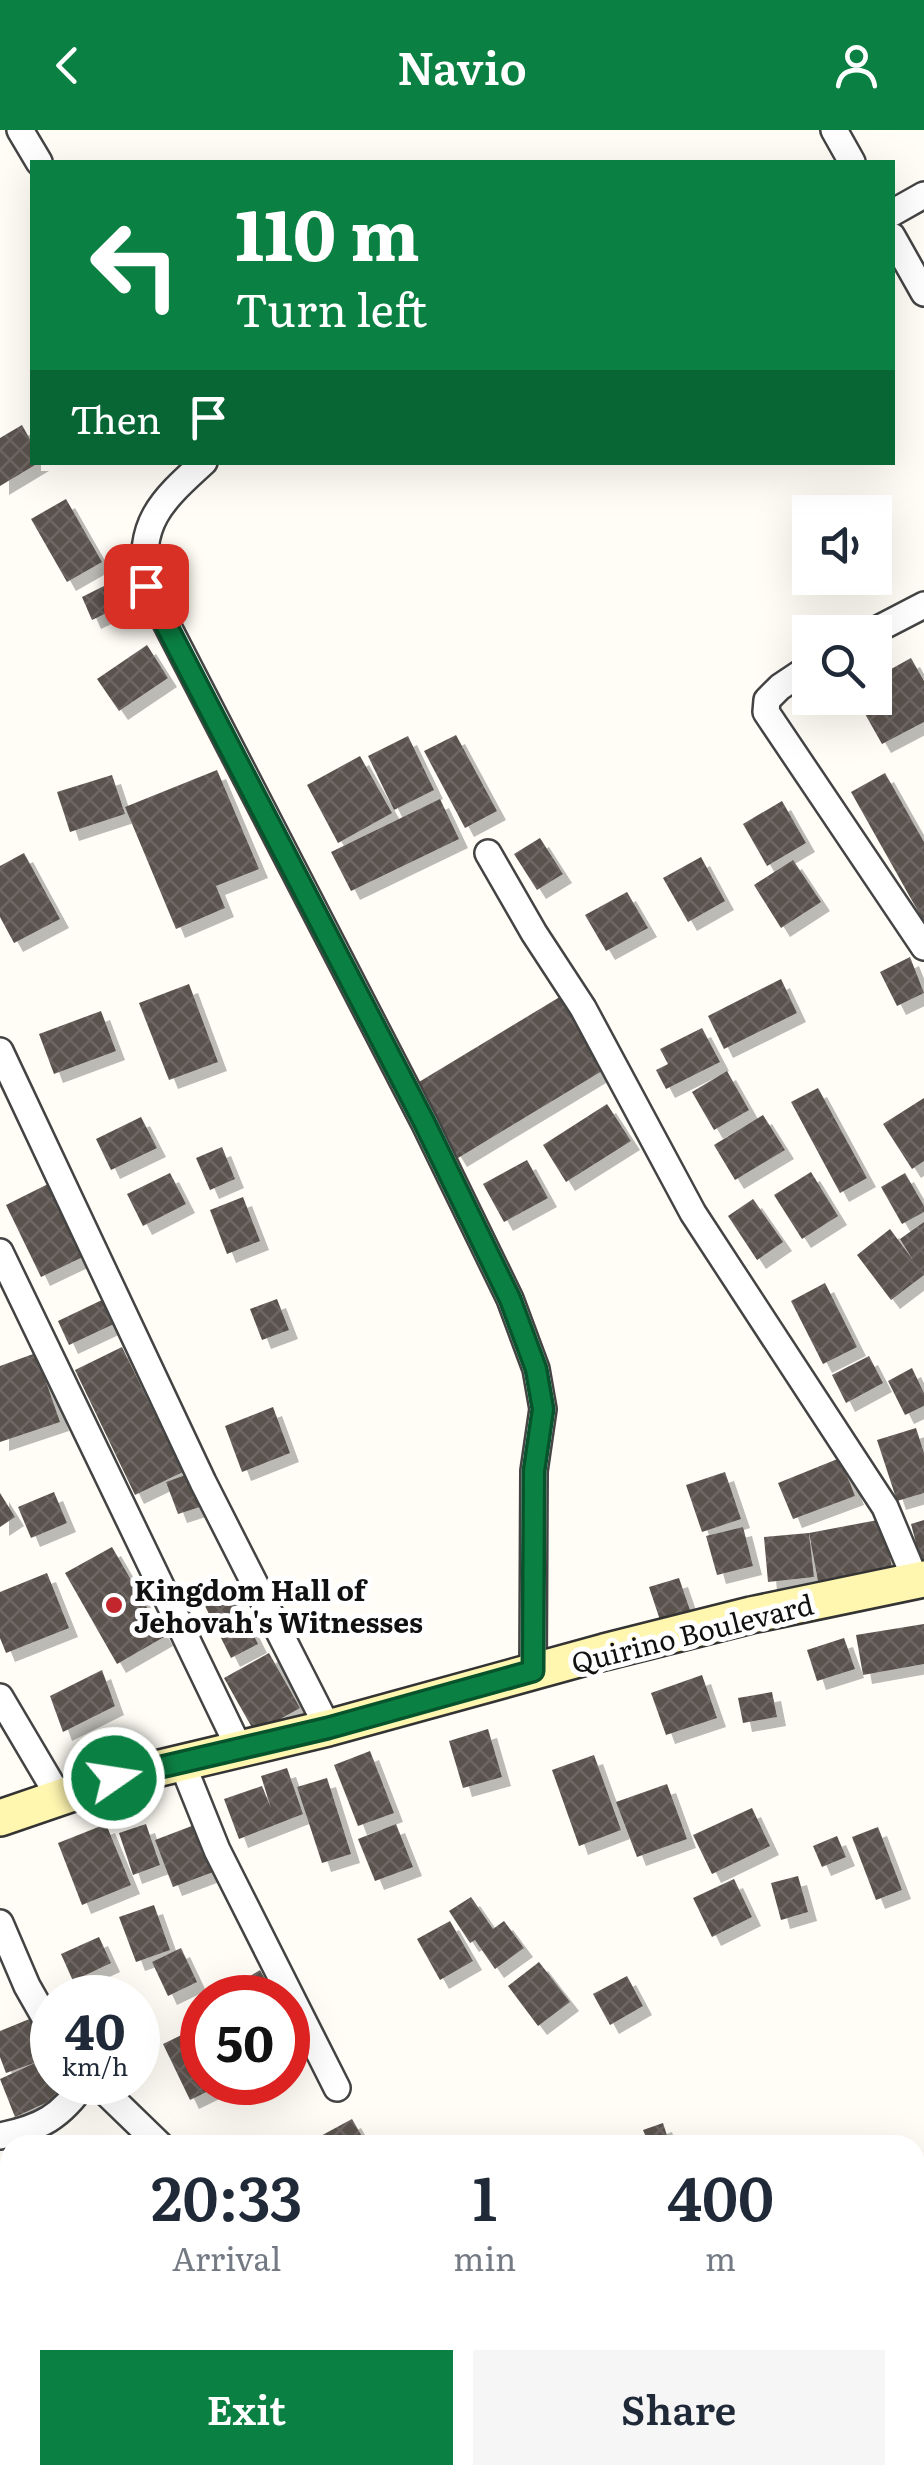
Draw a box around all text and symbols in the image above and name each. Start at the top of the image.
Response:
text: Navio [397,32,527,99]
icon: back [40,38,95,93]
icon: person [829,38,884,93]
text: 110 m [235,179,420,283]
icon: left [70,200,200,330]
text: Turn left [235,274,427,341]
text: Then [70,389,161,446]
icon: arrive [181,390,236,445]
map controls [792,495,892,715]
button: sound [792,495,892,595]
pin [104,544,189,629]
icon: arrive [119,559,174,614]
button: search [792,615,892,715]
place label: Kingdom Hall of Jehovah's Witnesses [134,1568,423,1642]
street label: Quirino Boulevard [567,1582,817,1682]
marker: Kingdom Hall of Jehovah's Witnesses [103,1594,125,1616]
position arrow [62,1726,166,1830]
speed limit sign: 50 [180,1975,310,2105]
text: 40 [65,1991,125,2065]
text: km/h [62,2047,128,2084]
text: 20:33 [151,2150,302,2239]
text: 1 [472,2150,497,2239]
text: 400 [667,2150,774,2239]
text: Arrival [172,2233,281,2281]
text: min [453,2233,516,2281]
text: m [705,2233,736,2281]
button: Exit [40,2350,453,2465]
button: Share [473,2350,885,2465]

